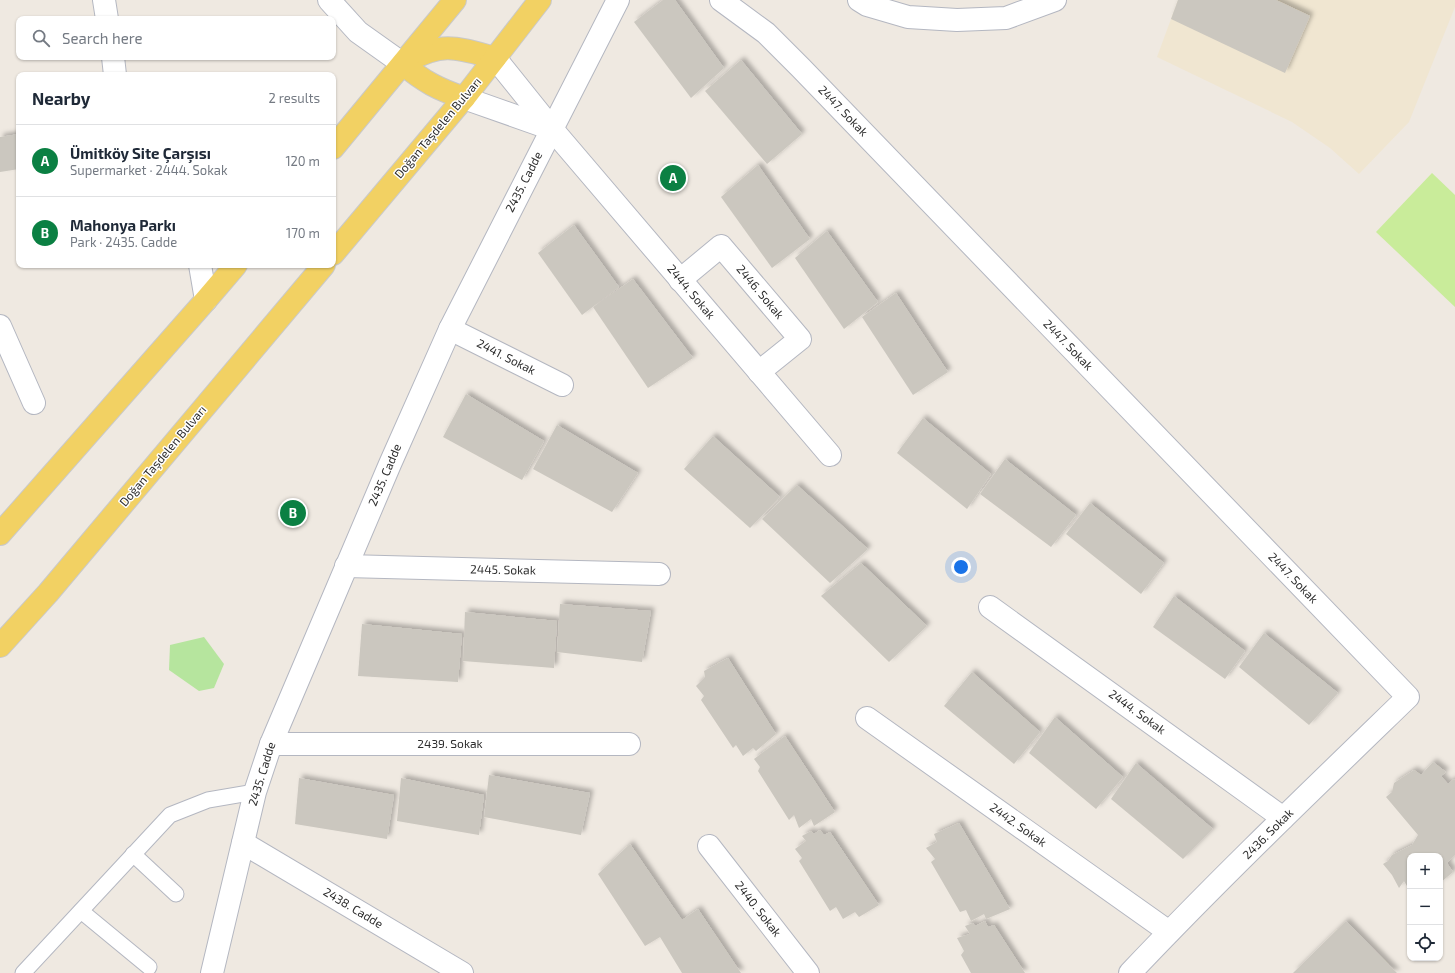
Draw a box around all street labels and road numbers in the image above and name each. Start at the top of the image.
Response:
street label: Doğan Taşdelen Bulvarı [391,74,484,181]
street label: 2447. Sokak [816,82,871,139]
street label: 2435. Cadde [502,149,544,214]
street label: 2444. Sokak [665,261,719,321]
street label: 2446. Sokak [734,262,787,321]
street label: 2447. Sokak [1041,316,1096,373]
street label: 2441. Sokak [475,335,538,377]
street label: Doğan Taşdelen Bulvarı [116,402,209,509]
street label: 2435. Cadde [365,441,403,508]
street label: 2447. Sokak [1266,549,1321,606]
street label: 2445. Sokak [470,561,536,577]
street label: 2444. Sokak [1107,686,1169,736]
street label: 2439. Sokak [417,736,483,750]
street label: 2435. Cadde [245,740,277,807]
street label: 2442. Sokak [988,800,1050,849]
street label: 2436. Sokak [1239,805,1295,861]
street label: 2440. Sokak [733,878,785,939]
street label: 2438. Cadde [321,884,386,930]

